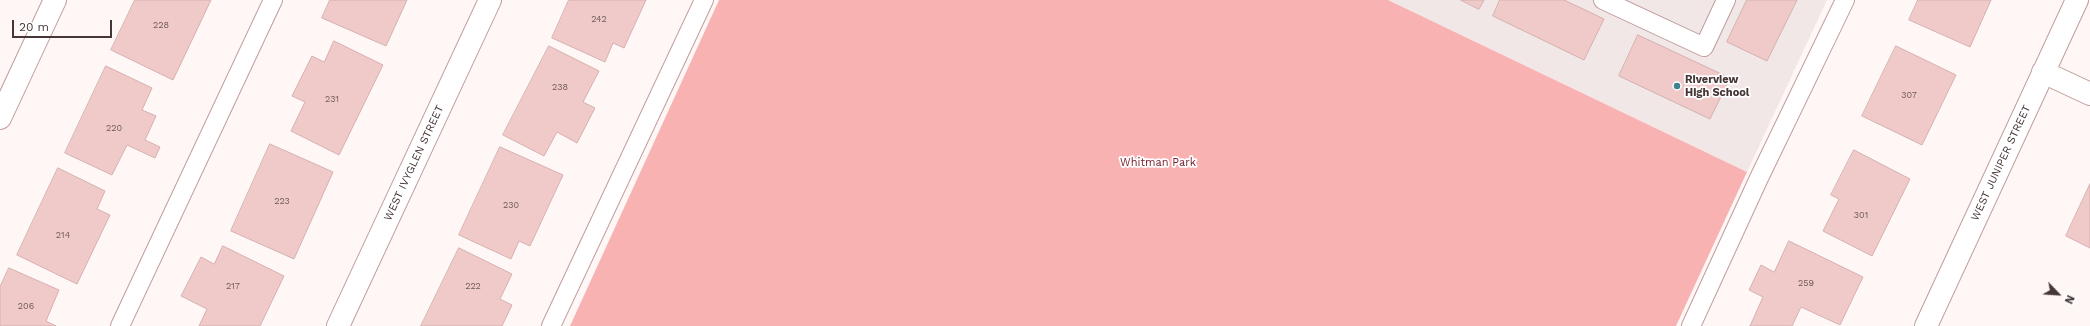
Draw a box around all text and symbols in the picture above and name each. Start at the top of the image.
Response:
scale bar [14,12,114,38]
house number: 242 [591,14,607,24]
text: 20 m [19,20,49,34]
house number: 228 [153,20,169,30]
place label: Riverview High School [1685,73,1749,99]
marker: Riverview High School [1672,81,1682,91]
house number: 238 [552,82,568,92]
house number: 307 [1901,90,1917,100]
house number: 231 [325,94,339,104]
street label: WEST IVYGLEN STREET [381,103,447,223]
street label: WEST JUNIPER STREET [1968,103,2034,223]
house number: 220 [106,123,122,133]
park label: Whitman Park [1120,156,1196,170]
house number: 223 [274,196,290,206]
house number: 230 [503,200,519,210]
house number: 301 [1854,210,1868,220]
house number: 214 [56,230,70,240]
north arrow [2038,274,2078,314]
house number: 259 [1798,278,1814,288]
house number: 217 [226,281,240,291]
house number: 222 [465,281,481,291]
text: N [2062,293,2077,306]
house number: 206 [18,301,34,311]

